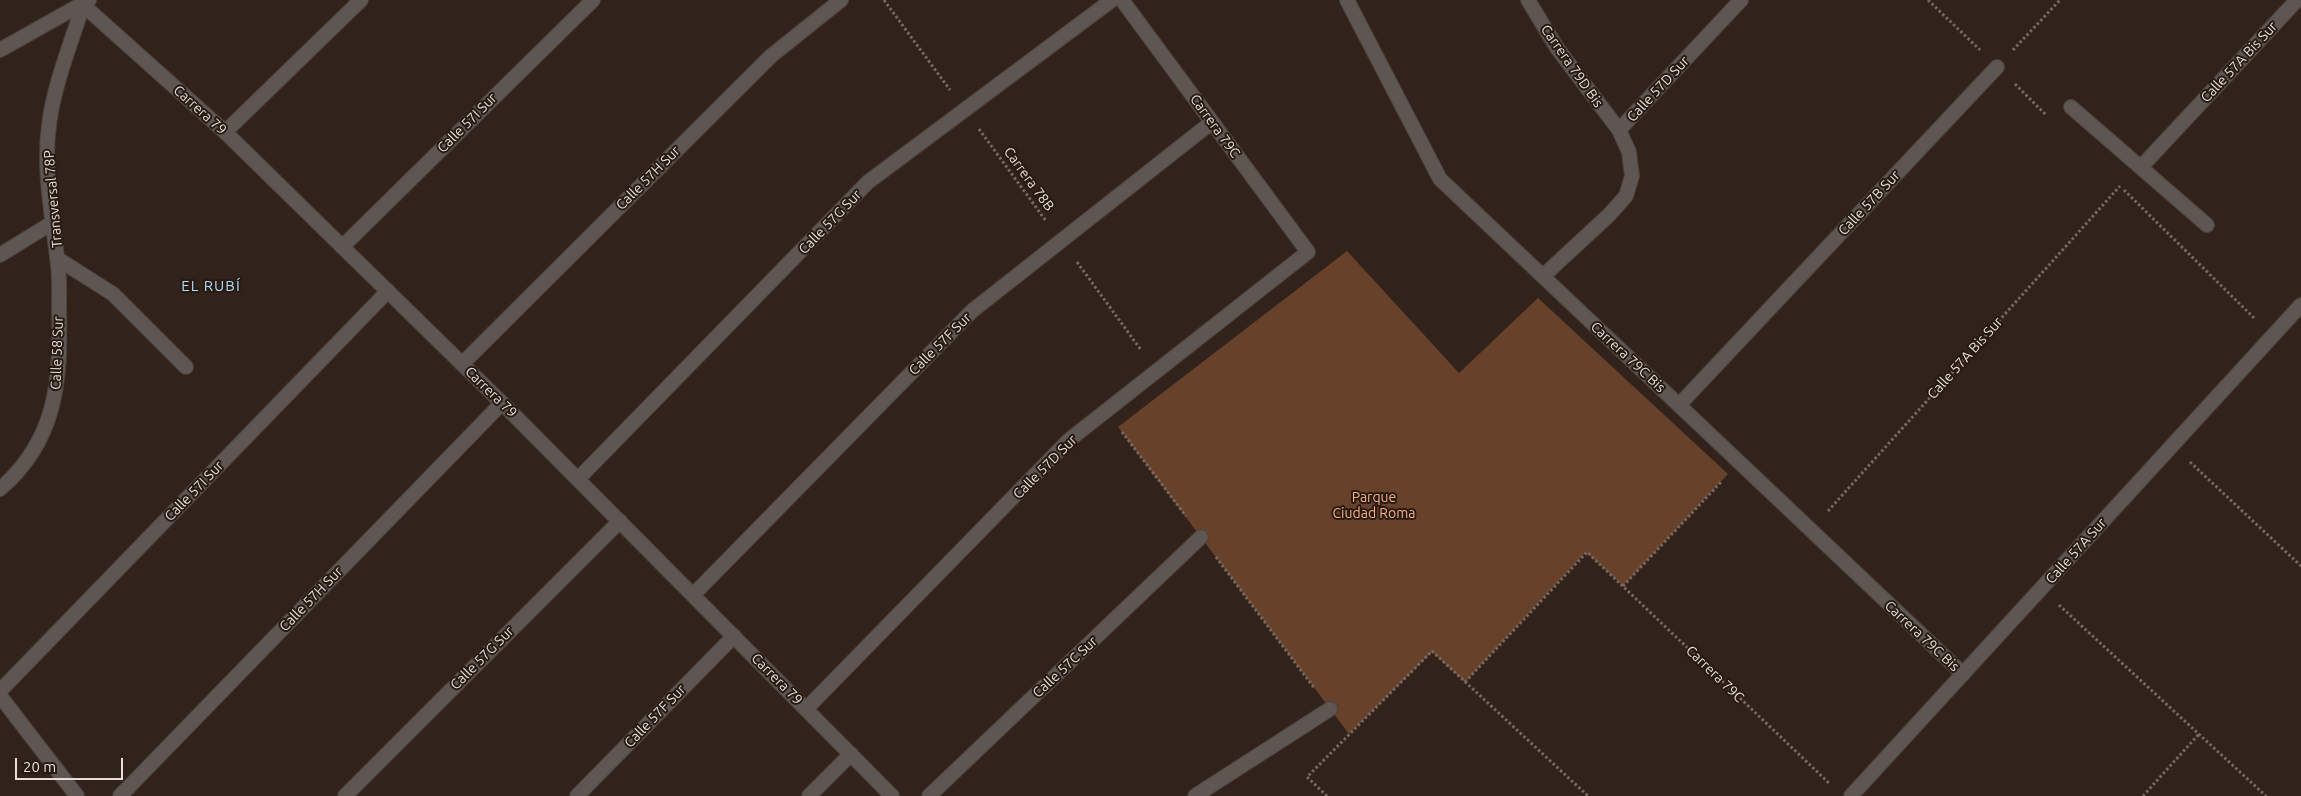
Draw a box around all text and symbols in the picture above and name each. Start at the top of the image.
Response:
street label: Calle 57A Bis Sur [2197,18,2281,106]
street label: Carrera 79D Bis [1537,21,1607,111]
street label: Calle 57D Sur [1623,53,1693,125]
street label: Carrera 79 [170,82,230,138]
street label: Calle 57I Sur [434,90,500,156]
street label: Carrera 79C [1186,91,1244,161]
street label: Calle 57H Sur [613,143,683,213]
street label: Carrera 78B [1000,144,1058,214]
street label: Transversal 78P [40,149,66,249]
street label: Calle 57B Sur [1835,167,1903,239]
street label: Calle 57G Sur [795,186,865,258]
district label: EL RUBÍ [180,277,242,295]
street label: Calle 57F Sur [905,309,975,379]
street label: Calle 57A Bis Sur [1924,314,2006,402]
street label: Calle 58 Sur [47,316,67,390]
street label: Carrera 79C Bis [1587,318,1669,396]
street label: Carrera 79 [462,363,520,421]
street label: Calle 57D Sur [1010,432,1080,502]
street label: Calle 57I Sur [161,457,227,525]
park label: Parque Ciudad Roma [1333,489,1415,522]
street label: Calle 57A Sur [2042,515,2110,587]
street label: Calle 57H Sur [276,563,346,635]
street label: Carrera 79C Bis [1881,597,1963,675]
street label: Calle 57G Sur [447,623,517,693]
street label: Calle 57C Sur [1029,633,1101,701]
street label: Carrera 79C [1682,642,1748,706]
street label: Carrera 79 [748,650,806,708]
street label: Calle 57F Sur [621,681,689,751]
scale bar [18,748,125,780]
text: 20 m [23,758,56,775]

